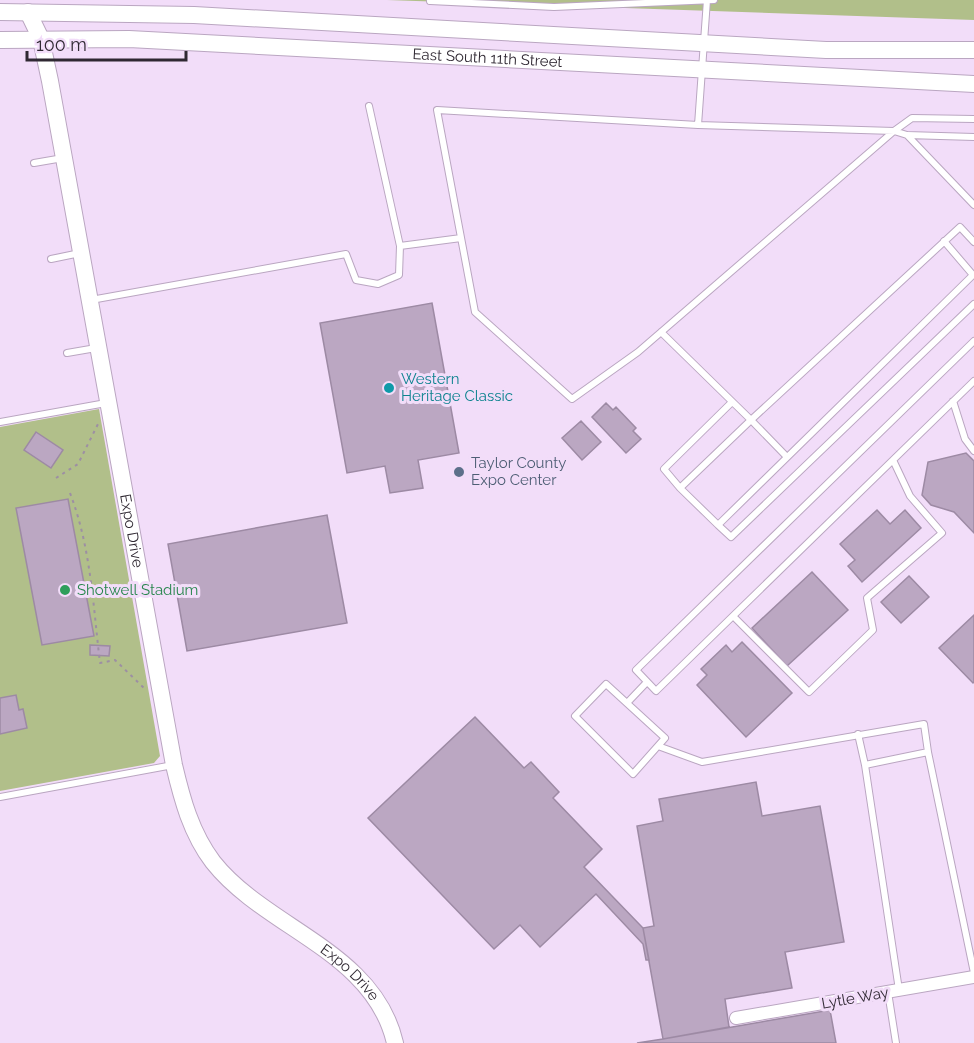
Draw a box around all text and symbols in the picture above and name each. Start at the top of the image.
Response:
scale bar [27,24,186,62]
text: 100 m [36,34,87,55]
street label: East South 11th Street [412,45,563,71]
place label: Western Heritage Classic [401,370,513,405]
marker: Western Heritage Classic [382,381,396,395]
place label: Taylor County Expo Center [471,454,566,489]
marker: Taylor County Expo Center [452,465,466,479]
street label: Expo Drive [116,492,147,569]
place label: Shotwell Stadium [77,581,198,599]
marker: Shotwell Stadium [58,583,72,597]
street label: Expo Drive [317,940,383,1004]
street label: Lytle Way [820,983,890,1013]

